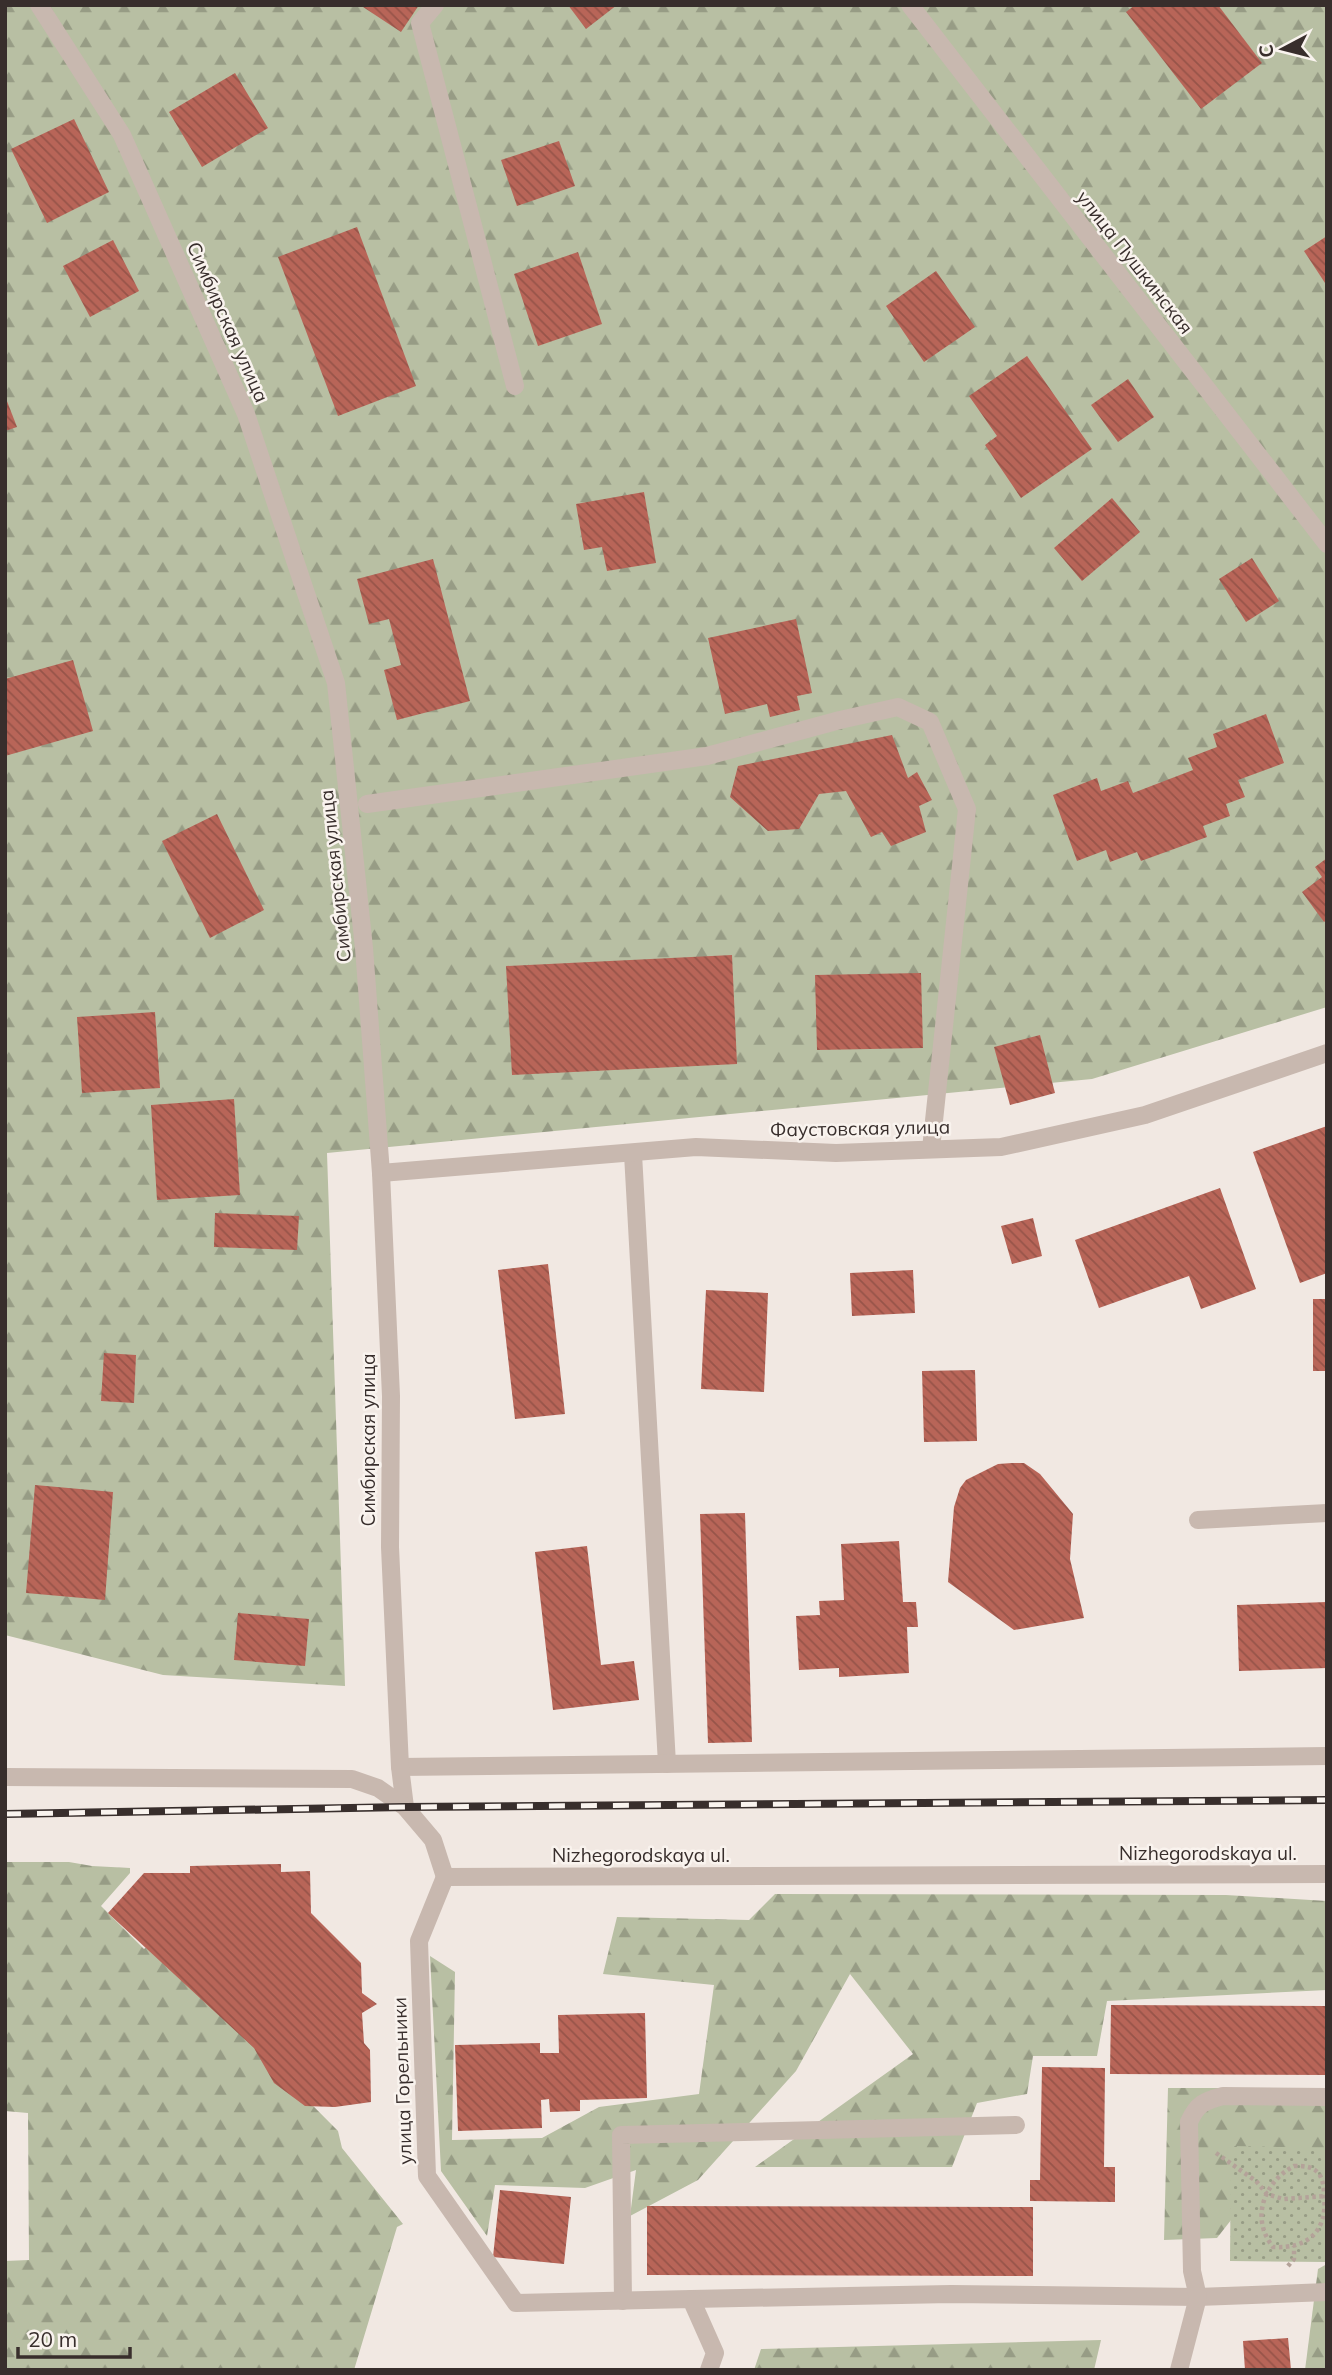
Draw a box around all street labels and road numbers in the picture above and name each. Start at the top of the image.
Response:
street label: улица Пушкинская [1072,186,1198,338]
street label: Симбирская улица [182,238,274,406]
street label: Симбирская улица [314,789,356,963]
street label: Фаустовская улица [770,1114,950,1142]
street label: Симбирская улица [356,1353,380,1527]
street label: Nizhegorodskaya ul. [1119,1841,1297,1865]
street label: Nizhegorodskaya ul. [552,1843,730,1867]
street label: улица Горельники [387,1997,417,2165]

